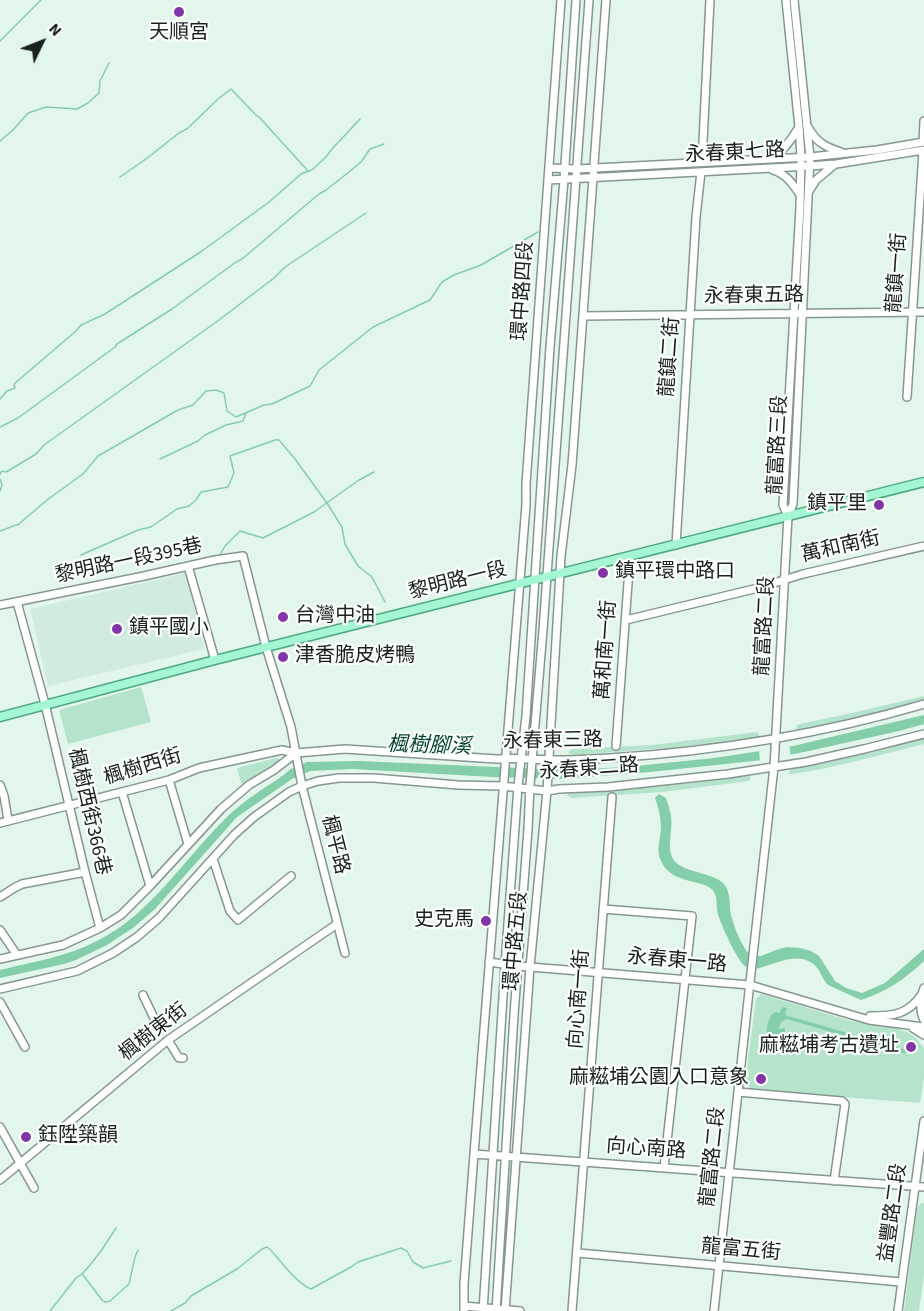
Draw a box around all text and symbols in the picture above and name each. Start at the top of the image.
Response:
marker: 天順宮 [172,5,186,19]
north arrow [12,12,72,72]
text: N [43,18,67,41]
place label: 天順宮 [149,22,209,46]
street label: 永春東七路 [684,139,786,169]
street label: 龍鎮一街 [883,232,913,314]
street label: 環中路四段 [509,240,539,342]
street label: 永春東五路 [704,284,804,310]
street label: 龍鎮二街 [656,316,686,398]
street label: 龍富路三段 [764,394,794,496]
place label: 鎮平里 [807,493,867,517]
marker: 鎮平里 [872,498,886,512]
street label: 萬和南街 [799,527,883,569]
street label: 黎明路一段395巷 [53,535,205,589]
street label: 黎明路一段 [407,558,509,606]
place label: 鎮平環中路口 [615,561,735,585]
marker: 鎮平環中路口 [596,566,610,580]
street label: 龍富路二段 [751,575,781,677]
street label: 萬和南一街 [592,599,622,701]
place label: 台灣中油 [295,605,375,629]
marker: 台灣中油 [276,610,290,624]
place label: 鎮平國小 [129,617,209,641]
marker: 鎮平國小 [110,622,124,636]
place label: 津香脆皮烤鴨 [295,645,415,669]
marker: 津香脆皮烤鴨 [276,650,290,664]
street label: 永春東三路 [503,729,603,755]
water label: 楓樹腳溪 [387,733,471,761]
street label: 楓樹西街 [101,745,185,791]
street label: 楓樹西街366巷 [62,746,114,878]
street label: 永春東二路 [538,755,640,785]
street label: 楓平路 [315,813,353,877]
street label: 環中路五段 [501,890,533,992]
place label: 史克馬 [414,909,474,933]
marker: 史克馬 [479,914,493,928]
street label: 永春東一路 [626,946,728,978]
street label: 向心南一街 [565,948,595,1050]
street label: 楓樹東街 [115,999,193,1067]
place label: 麻糍埔考古遺址 [759,1035,899,1059]
marker: 麻糍埔考古遺址 [904,1040,918,1054]
place label: 麻糍埔公園入口意象 [569,1067,749,1091]
marker: 麻糍埔公園入口意象 [754,1072,768,1086]
street label: 龍富路二段 [697,1106,731,1208]
place label: 鈺陞築韻 [38,1125,118,1149]
marker: 鈺陞築韻 [19,1130,33,1144]
street label: 向心南路 [605,1135,687,1165]
street label: 益豐路二段 [875,1162,913,1264]
street label: 龍富五街 [700,1236,782,1266]

